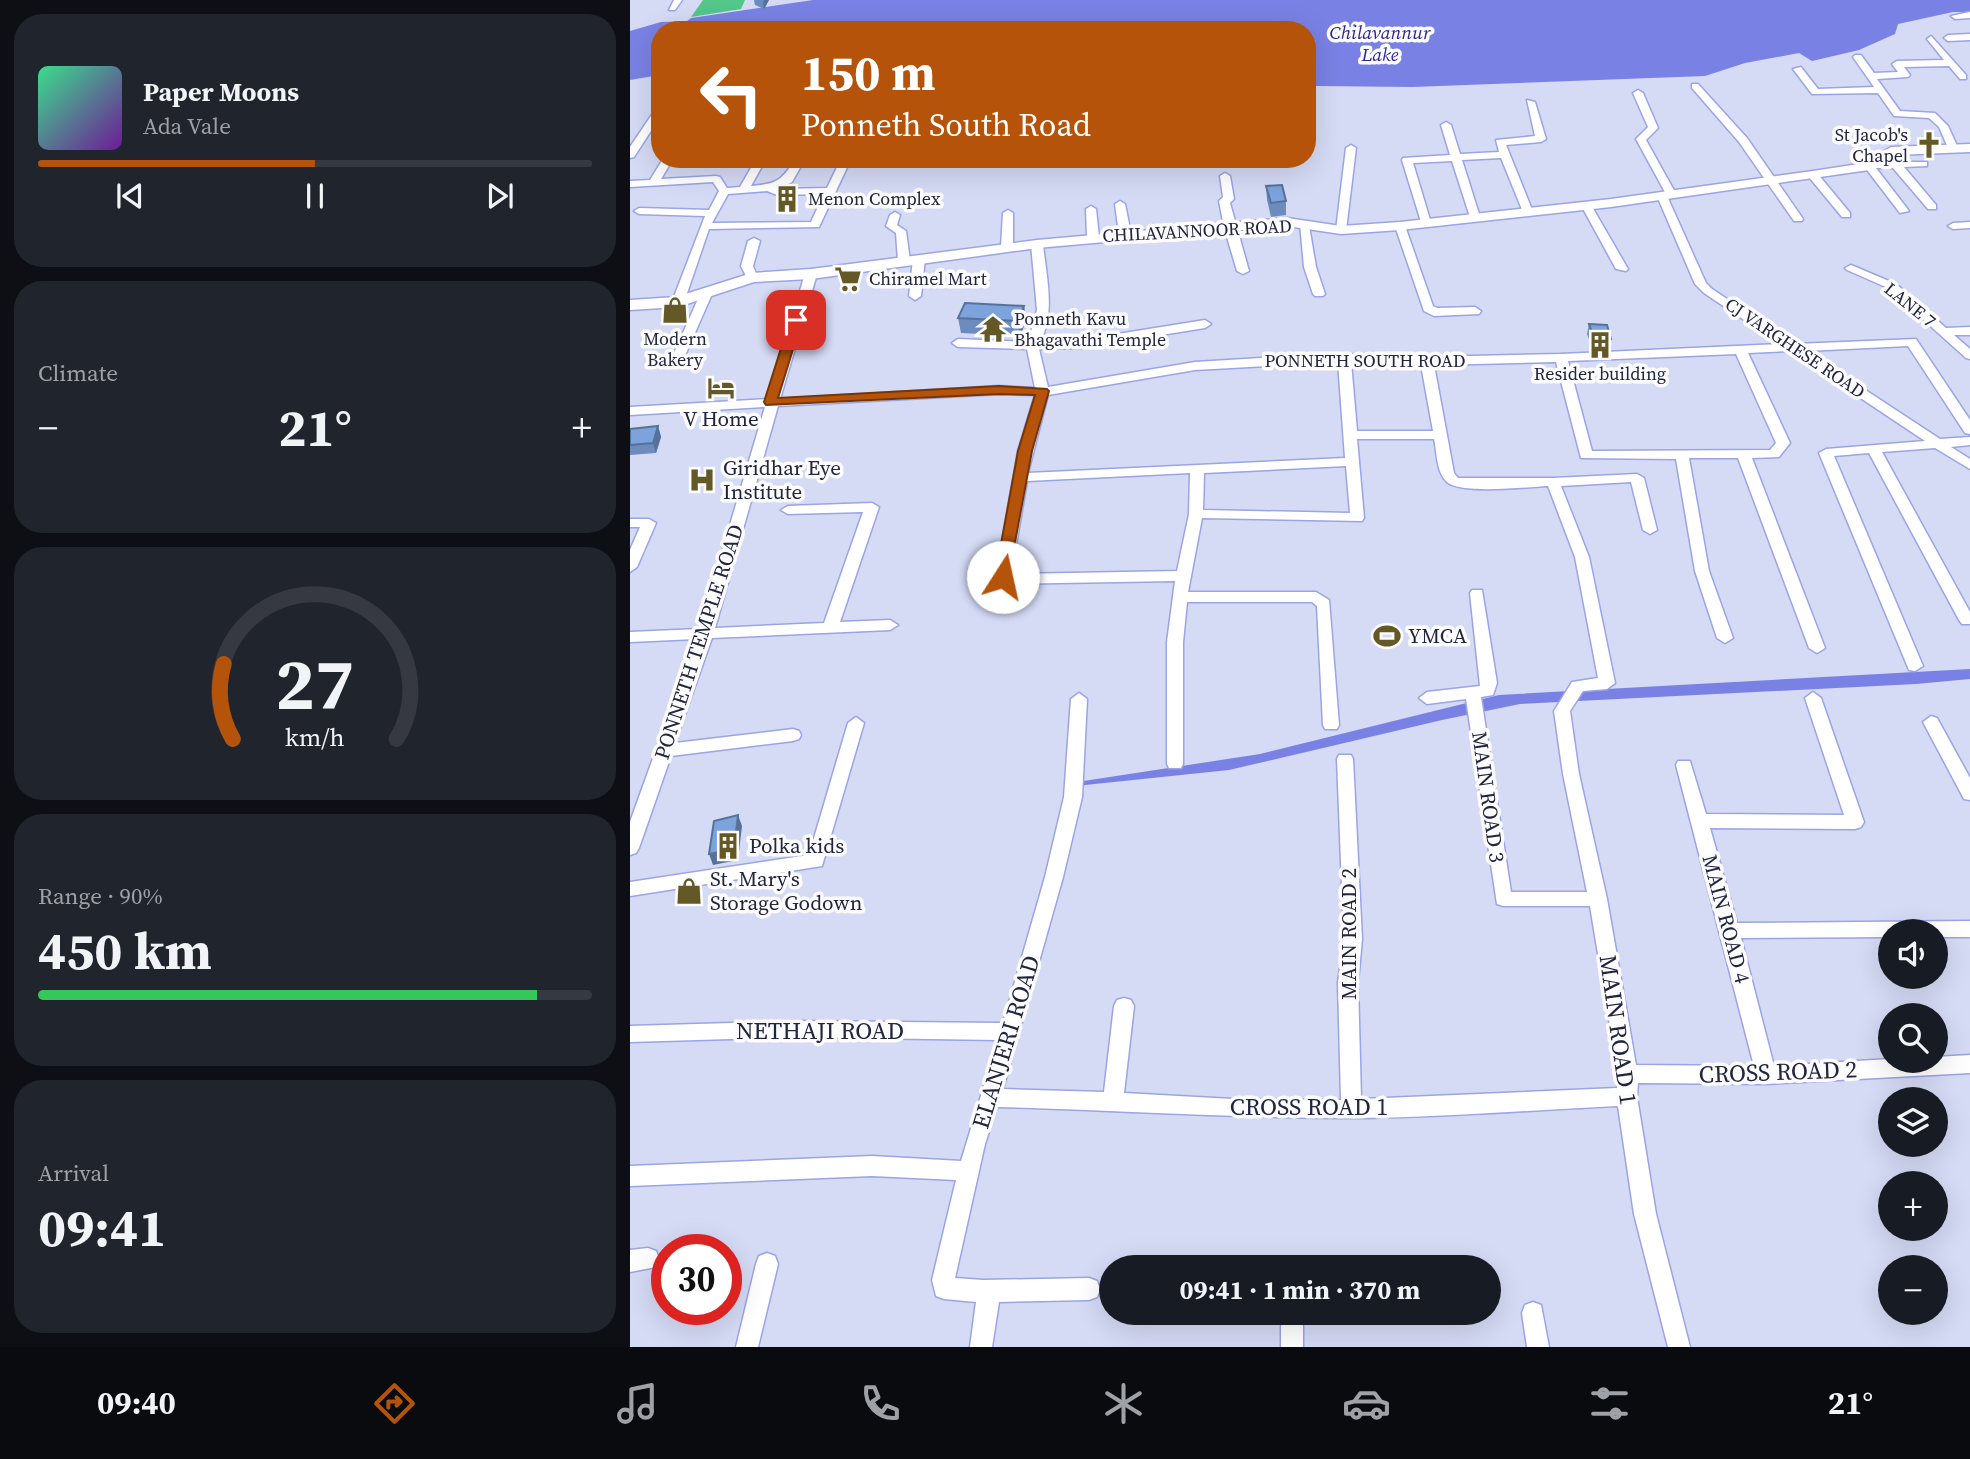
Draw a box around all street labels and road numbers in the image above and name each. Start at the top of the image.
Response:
street label: CHILAVANNOOR ROAD [1102,213,1292,248]
street label: LANE 7 [1879,276,1941,333]
street label: CJ VARGHESE ROAD [1720,291,1870,404]
street label: PONNETH SOUTH ROAD [1264,348,1466,373]
street label: PONNETH TEMPLE ROAD [647,520,750,763]
street label: MAIN ROAD 3 [1465,730,1512,864]
street label: MAIN ROAD 4 [1695,851,1758,987]
street label: MAIN ROAD 2 [1334,868,1363,1000]
street label: ELANJERI ROAD [963,951,1048,1133]
street label: MAIN ROAD 1 [1592,953,1645,1107]
street label: NETHAJI ROAD [736,1014,904,1047]
street label: CROSS ROAD 2 [1698,1052,1858,1091]
street label: CROSS ROAD 1 [1230,1090,1388,1123]

